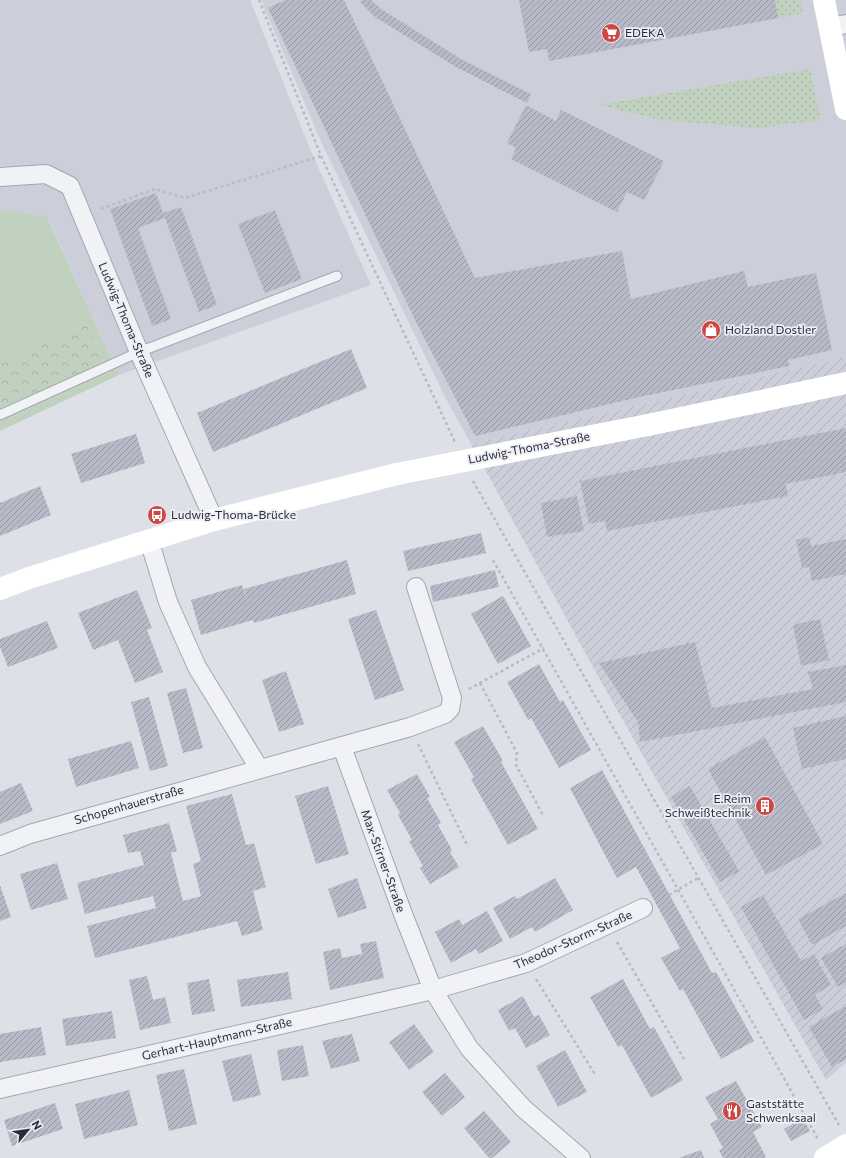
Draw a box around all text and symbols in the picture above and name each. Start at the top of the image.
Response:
supermarket icon: EDEKA [600,22,622,44]
place label: EDEKA [625,25,664,39]
street label: Ludwig-Thoma-Straße [96,260,158,379]
shop icon: Holzland Dostler [700,319,722,341]
place label: Holzland Dostler [725,322,816,336]
street label: Ludwig-Thoma-Straße [467,428,591,466]
bus stop icon: Ludwig-Thoma-Brücke [146,504,168,526]
place label: Ludwig-Thoma-Brücke [171,507,296,521]
street label: Schopenhauerstraße [72,782,185,826]
place label: E.Reim Schweißtechnik [665,791,751,819]
building icon: E.Reim Schweißtechnik [754,795,776,817]
street label: Max-Stirner-Straße [359,807,409,914]
street label: Theodor-Storm-Straße [511,907,634,971]
street label: Gerhart-Hauptmann-Straße [140,1014,293,1062]
place label: Gaststätte Schwenksaal [746,1096,816,1124]
restaurant icon: Gaststätte Schwenksaal [721,1100,743,1122]
north arrow [8,1110,48,1150]
text: N [29,1118,45,1132]

